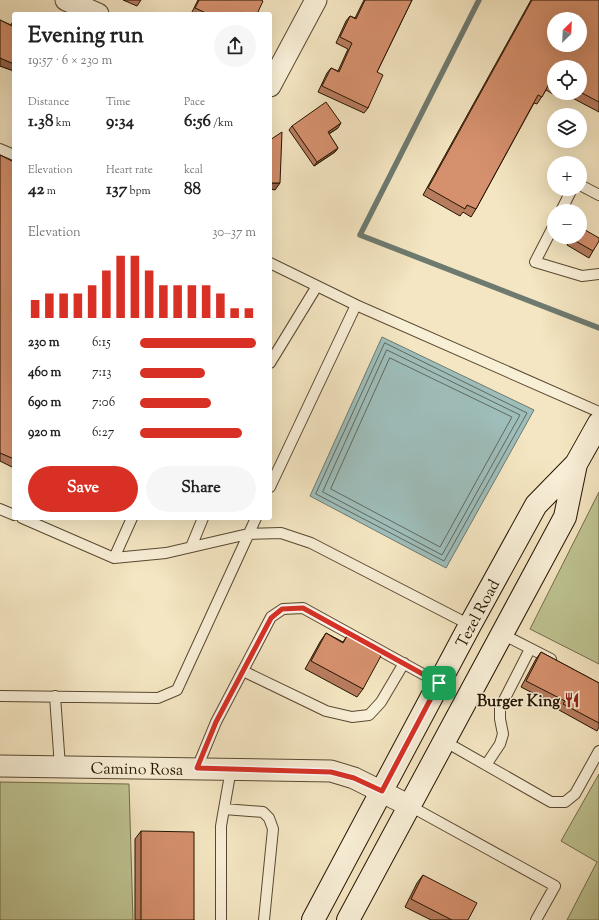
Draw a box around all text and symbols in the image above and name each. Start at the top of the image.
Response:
north arrow [547,12,587,52]
map controls [547,12,587,244]
text: Evening run [28,21,144,53]
button: share [214,25,256,67]
text: 19:57 · 6 × 230 m [28,52,112,70]
button: locate [547,60,587,100]
text: Distance [28,94,69,110]
text: Time [106,94,130,110]
text: Pace [184,94,205,110]
button: layers [547,108,587,148]
text: 1.38 [28,110,53,134]
text: 9:34 [106,110,134,134]
text: 6:56 [184,110,211,134]
text: km [53,115,71,131]
text: /km [211,115,233,131]
button: + [547,156,587,196]
text: Elevation [28,162,73,178]
text: Heart rate [106,162,153,178]
text: kcal [184,162,203,178]
text: 42 [28,178,45,202]
text: 137 [106,178,127,202]
text: 88 [184,178,201,202]
text: m [45,183,56,199]
text: bpm [127,183,151,199]
button: − [547,204,587,244]
text: Elevation [28,224,81,242]
text: 30–37 m [212,224,256,242]
text: 230 m [28,334,60,352]
text: 6:15 [92,334,111,352]
text: 460 m [28,364,61,382]
text: 7:13 [92,364,112,382]
text: 690 m [28,394,61,412]
text: 7:06 [92,394,115,412]
text: 920 m [28,424,61,442]
text: 6:27 [92,424,114,442]
button: Save [28,466,138,512]
button: Share [146,466,256,512]
street label: Tezel Road [452,576,507,652]
pin [422,666,456,700]
icon: arrive [428,672,450,694]
place label: Burger King [477,691,560,714]
restaurant icon: Burger King [563,691,581,709]
street label: Camino Rosa [90,758,184,783]

